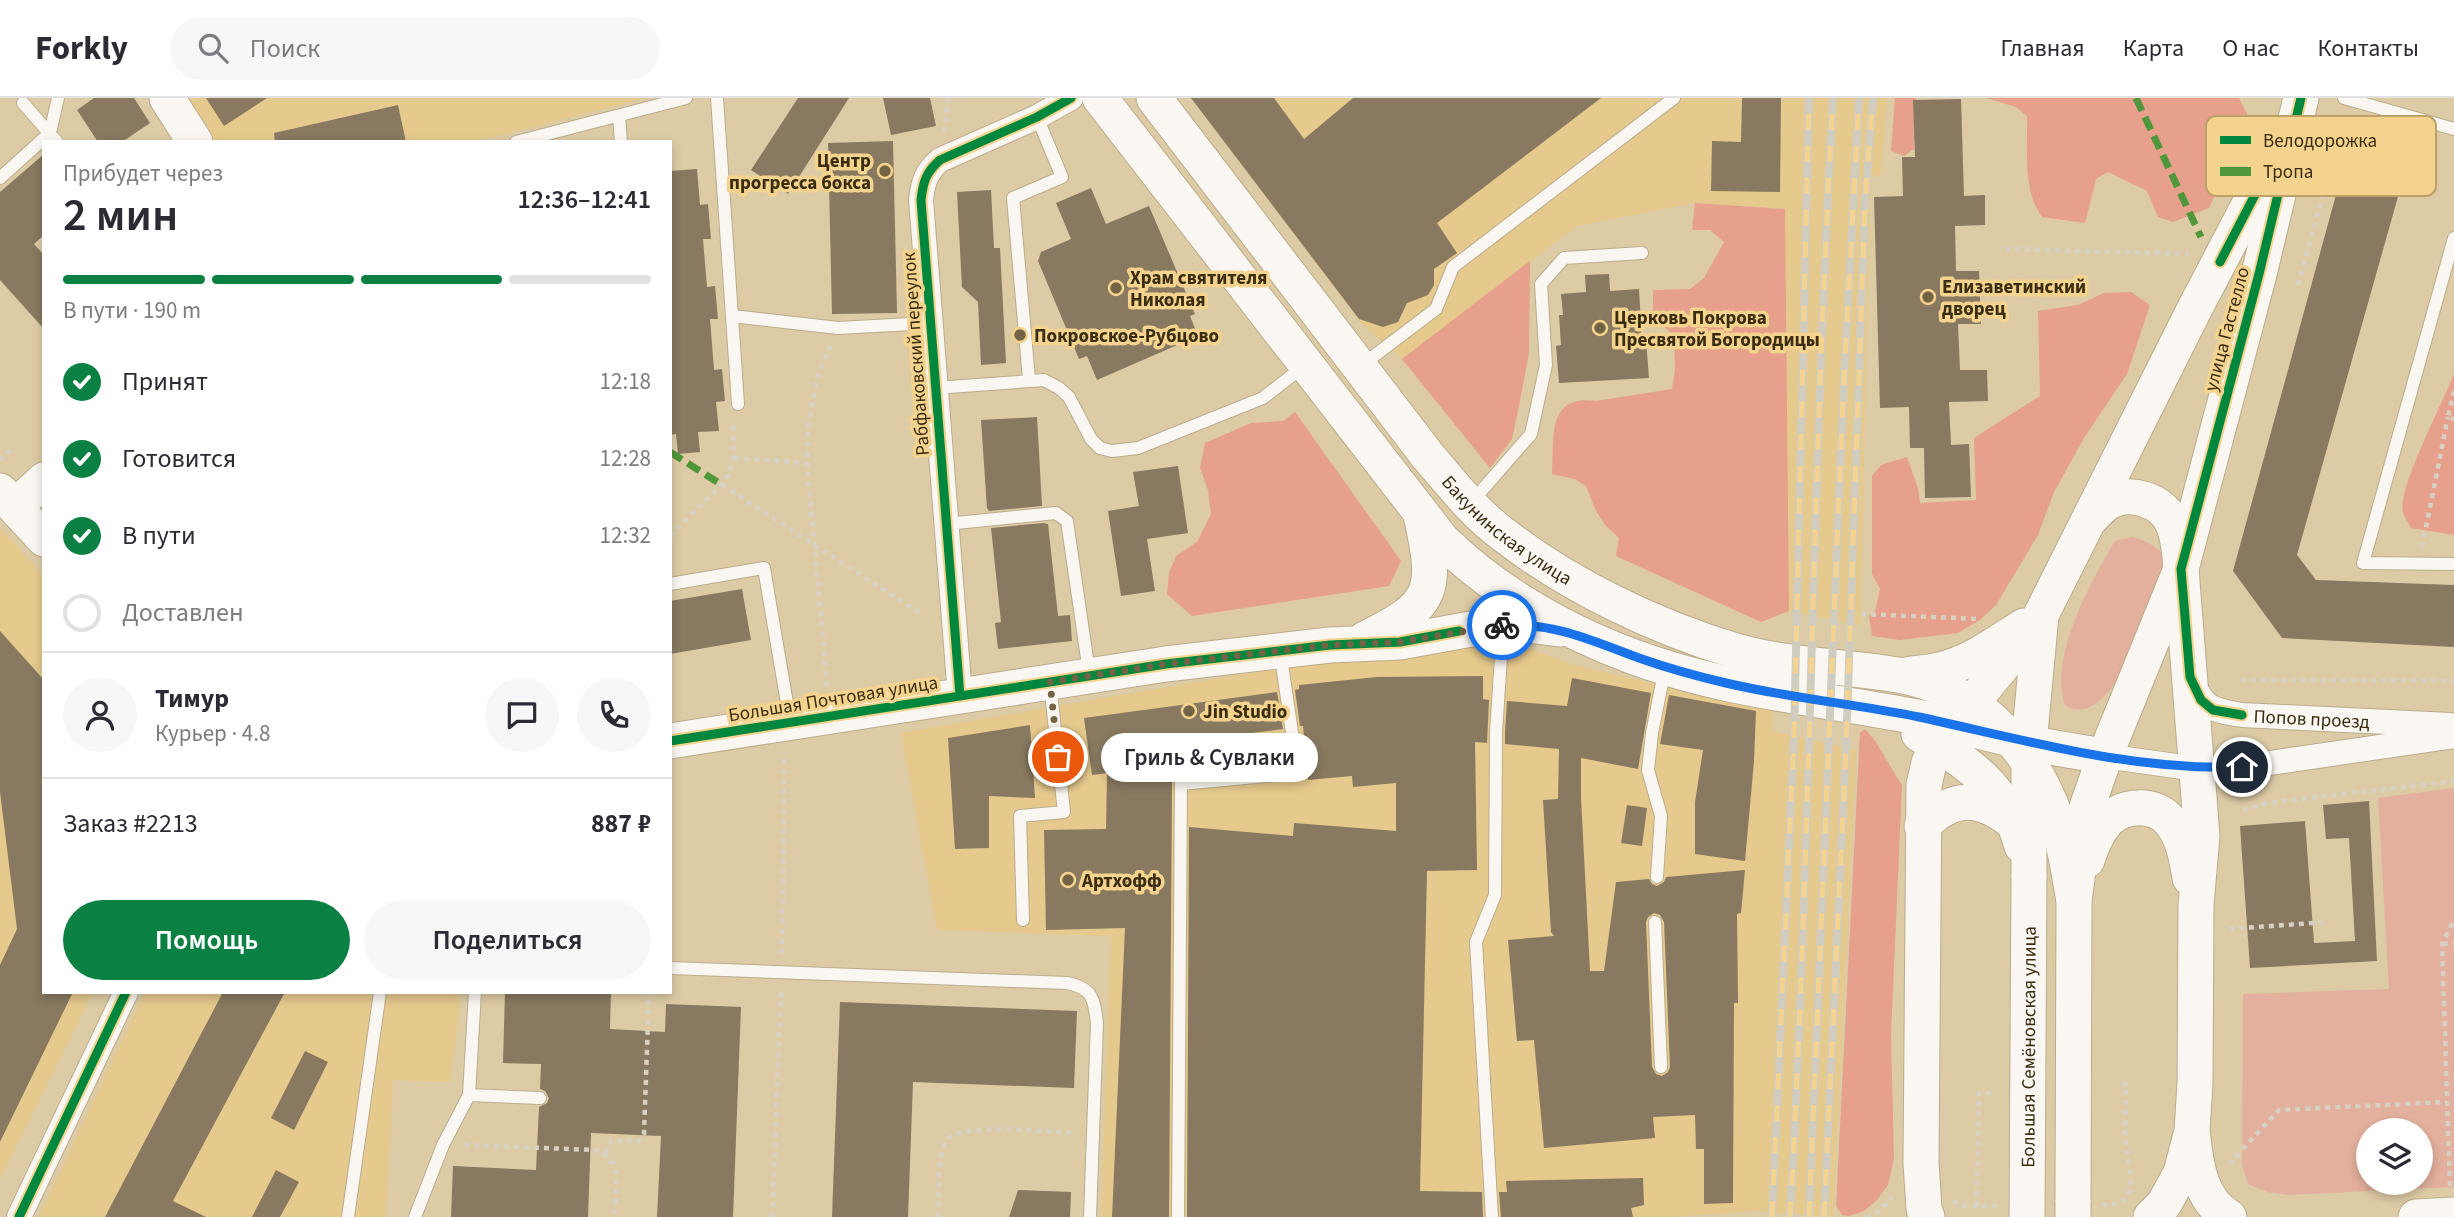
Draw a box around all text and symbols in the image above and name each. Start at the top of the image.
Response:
search box [170,17,660,80]
text: Forkly [35,25,128,72]
icon: search [194,29,232,67]
text: Поиск [250,30,320,67]
text: Главная [2000,31,2085,66]
text: Карта [2123,31,2184,66]
text: О нас [2222,31,2279,66]
text: Контакты [2317,31,2419,66]
legend [2206,116,2436,196]
text: Велодорожка [2263,128,2377,155]
place label: Центр прогресса бокса [729,148,871,197]
text: Прибудет через [63,157,223,190]
text: Тропа [2263,159,2313,186]
marker: Центр прогресса бокса [877,163,893,179]
text: 12:36–12:41 [518,181,651,218]
text: 2 мин [63,183,178,248]
street label: Рабфаковский переулок [896,251,937,457]
street label: улица Гастелло [2198,264,2257,395]
place label: Храм святителя Николая [1130,265,1267,314]
place label: Елизаветинский дворец [1942,274,2086,323]
marker: Храм святителя Николая [1108,280,1124,296]
marker: Елизаветинский дворец [1920,289,1936,305]
text: В пути · 190 m [63,294,201,327]
place label: Церковь Покрова Пресвятой Богородицы [1614,305,1820,354]
marker: Церковь Покрова Пресвятой Богородицы [1592,320,1608,336]
place label: Покровское-Рубцово [1034,323,1219,350]
marker: Покровское-Рубцово [1012,327,1028,343]
icon: check [63,363,101,401]
text: Принят [122,363,208,400]
text: 12:18 [600,365,651,398]
icon: check [63,440,101,478]
text: Готовится [122,440,236,477]
text: 12:28 [600,442,651,475]
street label: Бакунинская улица [1435,470,1577,592]
icon: check [63,517,101,555]
text: В пути [122,517,196,554]
text: 12:32 [600,519,651,552]
courier [1467,590,1537,660]
text: Доставлен [122,594,244,631]
icon: bike [1483,606,1521,644]
street label: Большая Почтовая улица [727,670,940,729]
button: person [63,678,137,752]
button: chat [485,678,559,752]
button: phone [577,678,651,752]
text: Тимур [155,680,229,717]
place label: Jin Studio [1203,699,1287,726]
marker: Jin Studio [1181,703,1197,719]
street label: Попов проезд [2253,704,2370,736]
text: Курьер · 4.8 [155,717,270,750]
pin [1028,727,1088,787]
callout: Гриль & Сувлаки [1100,732,1317,782]
pin [2212,737,2272,797]
icon: bag [1039,738,1077,776]
text: Гриль & Сувлаки [1124,741,1295,774]
icon: home [2223,748,2261,786]
text: Заказ #2213 [63,805,198,842]
text: 887 ₽ [591,805,651,842]
place label: Артхофф [1081,868,1162,895]
marker: Артхофф [1060,872,1076,888]
button: Помощь [63,900,350,980]
button: Поделиться [364,900,651,980]
street label: Большая Семёновская улица [2015,926,2044,1168]
map controls [2356,1118,2433,1195]
button: layers [2356,1118,2433,1195]

